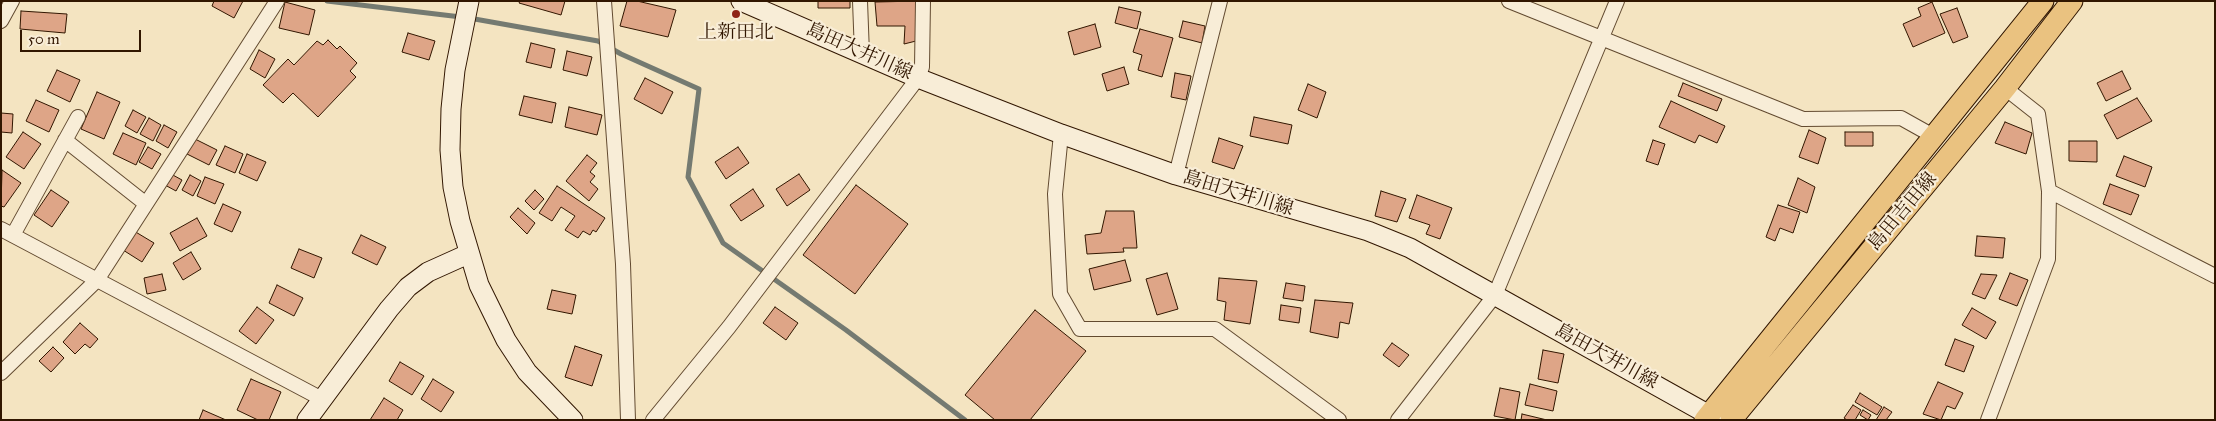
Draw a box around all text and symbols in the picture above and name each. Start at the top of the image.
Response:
marker: 上新田北 [730,8,742,20]
street label: 島田大井川線 [802,18,916,86]
scale bar [22,20,144,52]
place label: 上新田北 [698,22,774,44]
text: 50 m [28,30,60,48]
street label: 島田大井川線 [1180,166,1296,222]
street label: 島田吉田線 [1864,168,1942,256]
street label: 島田大井川線 [1551,319,1661,395]

